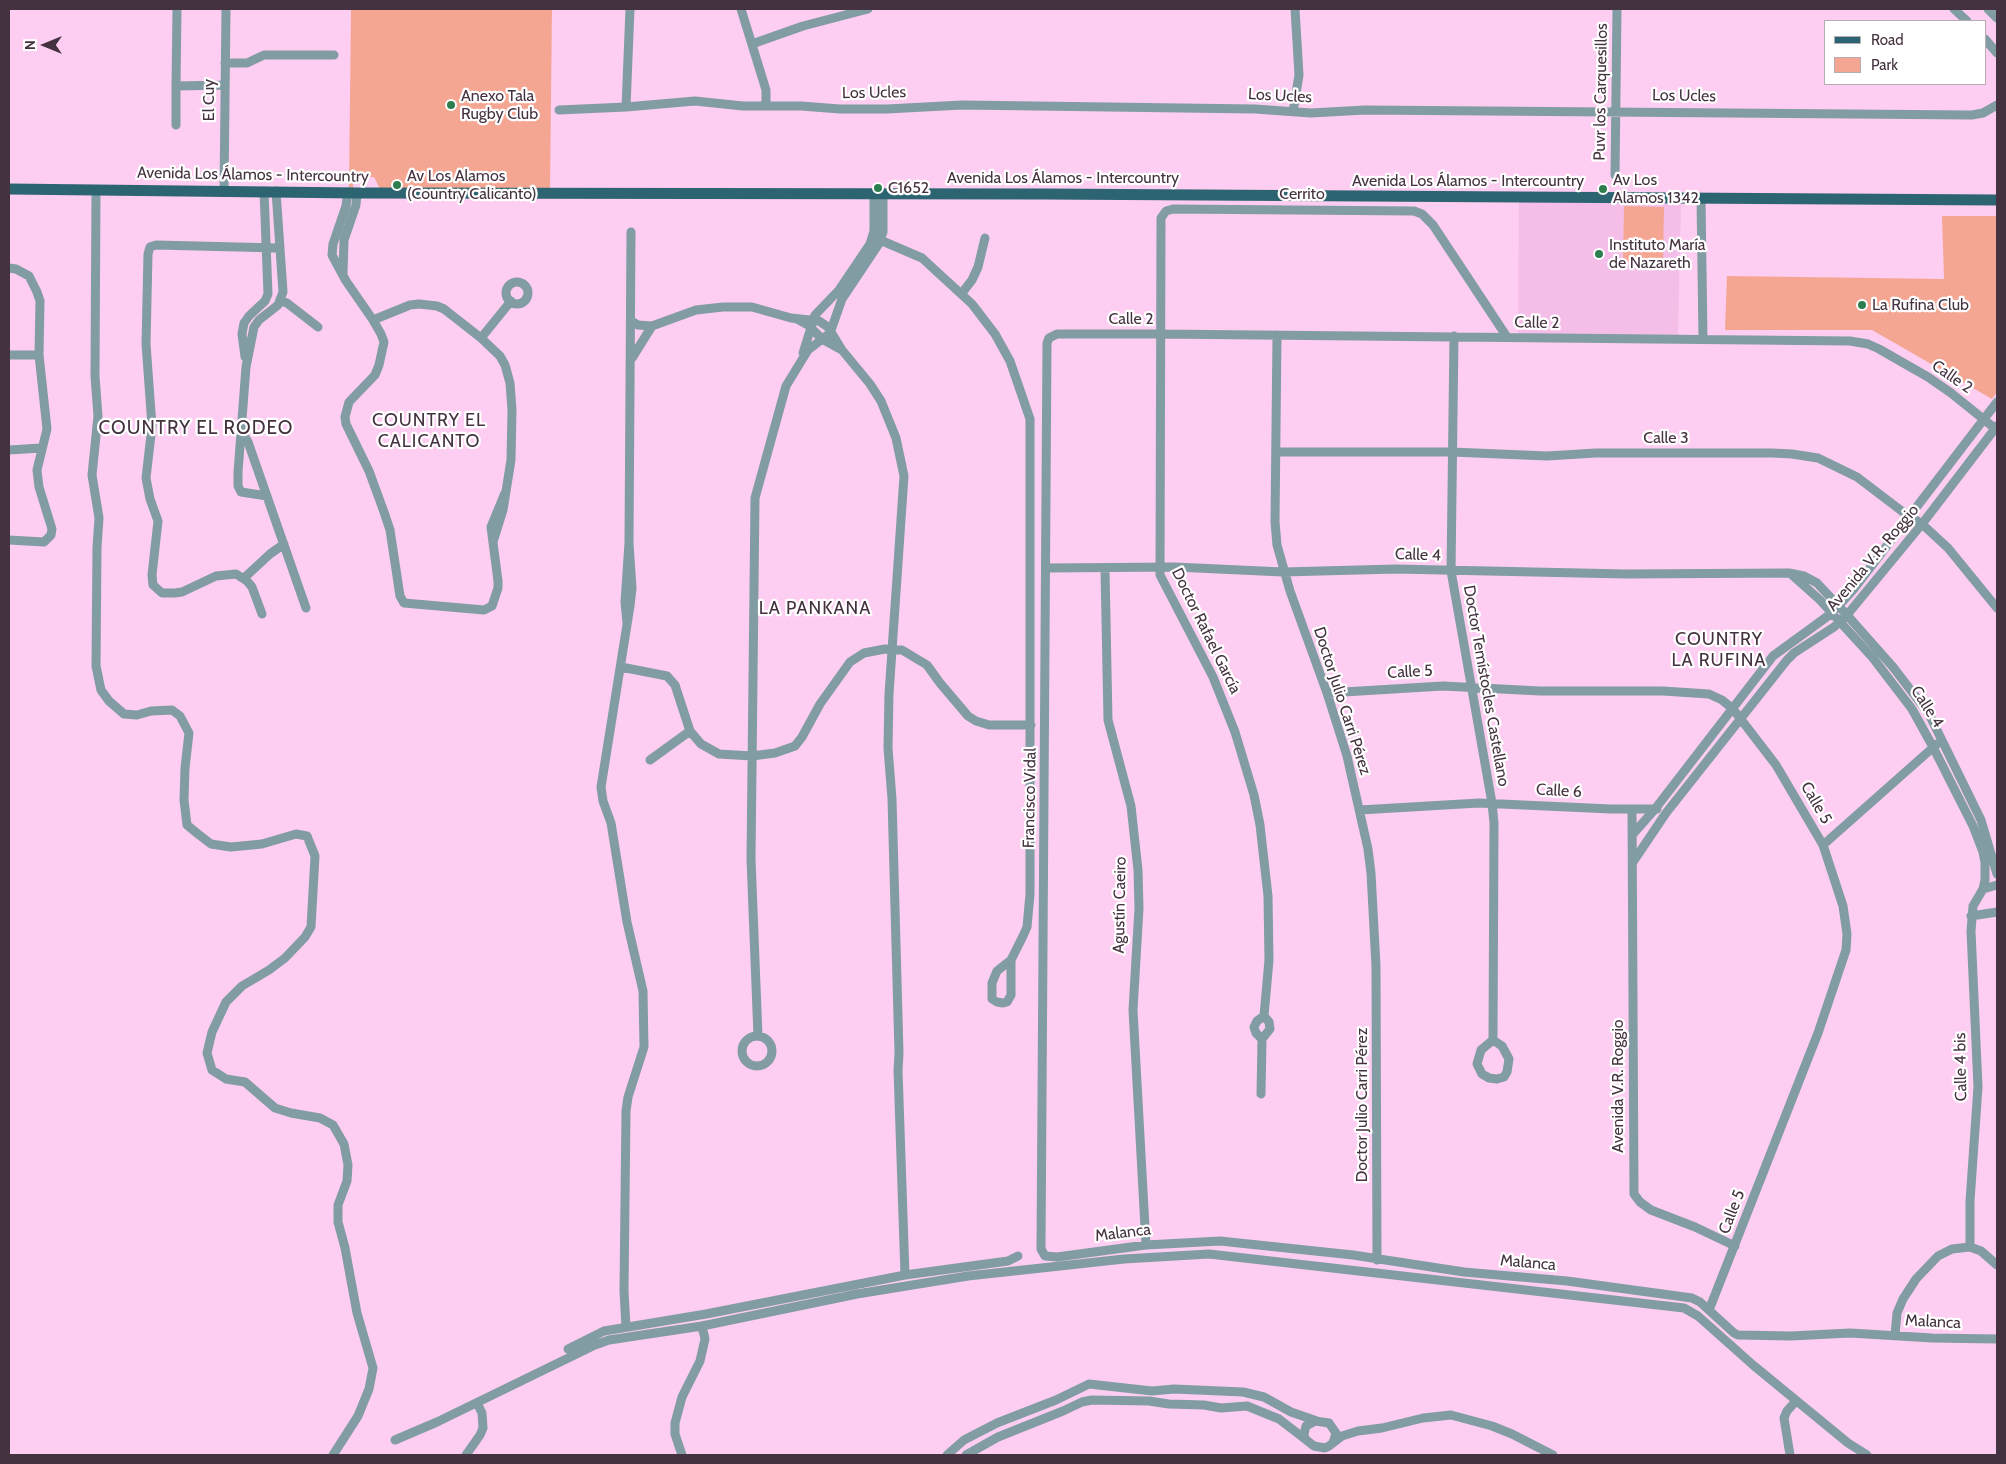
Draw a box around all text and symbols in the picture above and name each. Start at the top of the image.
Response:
north arrow [20,20,70,70]
legend [1824,20,1986,85]
street label: Puvr los Carquesillos [1590,23,1612,161]
text: Road [1871,31,1904,49]
text: N [21,40,39,50]
text: Park [1871,56,1898,74]
street label: El Cuy [199,79,219,121]
street label: Los Ucles [842,83,906,103]
street label: Los Ucles [1248,85,1312,107]
place label: Anexo Tala Rugby Club [461,86,538,124]
street label: Los Ucles [1652,86,1716,106]
marker: Anexo Tala Rugby Club [445,99,457,111]
street label: Avenida Los Álamos - Intercountry [137,163,369,187]
place label: Av Los Alamos (Country Calicanto) [407,166,536,204]
street label: Avenida Los Álamos - Intercountry [947,168,1179,188]
place label: Av Los Alamos 1342 [1613,170,1699,208]
street label: Avenida Los Álamos - Intercountry [1352,171,1584,191]
place label: C1652 [888,178,929,198]
marker: Av Los Alamos (Country Calicanto) [391,179,403,191]
marker: C1652 [872,182,884,194]
marker: Av Los Alamos 1342 [1597,183,1609,195]
street label: Cerrito [1279,184,1325,204]
place label: Instituto María de Nazareth [1609,235,1705,273]
marker: Instituto María de Nazareth [1593,248,1605,260]
place label: La Rufina Club [1872,295,1969,315]
marker: La Rufina Club [1856,299,1868,311]
street label: Calle 2 [1108,309,1154,329]
street label: Calle 2 [1514,313,1560,333]
street label: Calle 2 [1928,356,1976,398]
district label: COUNTRY EL CALICANTO [371,410,487,452]
district label: COUNTRY EL RODEO [97,417,295,439]
street label: Calle 3 [1643,428,1689,448]
street label: Avenida V.R. Roggio [1823,501,1923,615]
street label: Calle 4 [1395,545,1441,565]
street label: Doctor Rafael García [1167,565,1245,697]
street label: Doctor Temístocles Castellano [1459,584,1513,788]
district label: LA PANKANA [757,598,873,620]
street label: Doctor Julio Carri Pérez [1309,625,1375,777]
district label: COUNTRY LA RUFINA [1670,629,1768,672]
street label: Calle 5 [1387,661,1433,683]
street label: Calle 4 [1906,682,1948,732]
street label: Francisco Vidal [1020,748,1040,848]
street label: Calle 5 [1796,779,1836,827]
street label: Calle 6 [1536,780,1582,802]
street label: Agustín Caeiro [1110,856,1130,954]
street label: Avenida V.R. Roggio [1608,1019,1628,1153]
street label: Doctor Julio Carri Pérez [1352,1028,1372,1182]
street label: Calle 4 bis [1951,1033,1971,1101]
street label: Calle 5 [1715,1187,1749,1237]
street label: Malanca [1094,1220,1152,1246]
street label: Malanca [1499,1251,1557,1275]
street label: Malanca [1905,1311,1961,1333]

